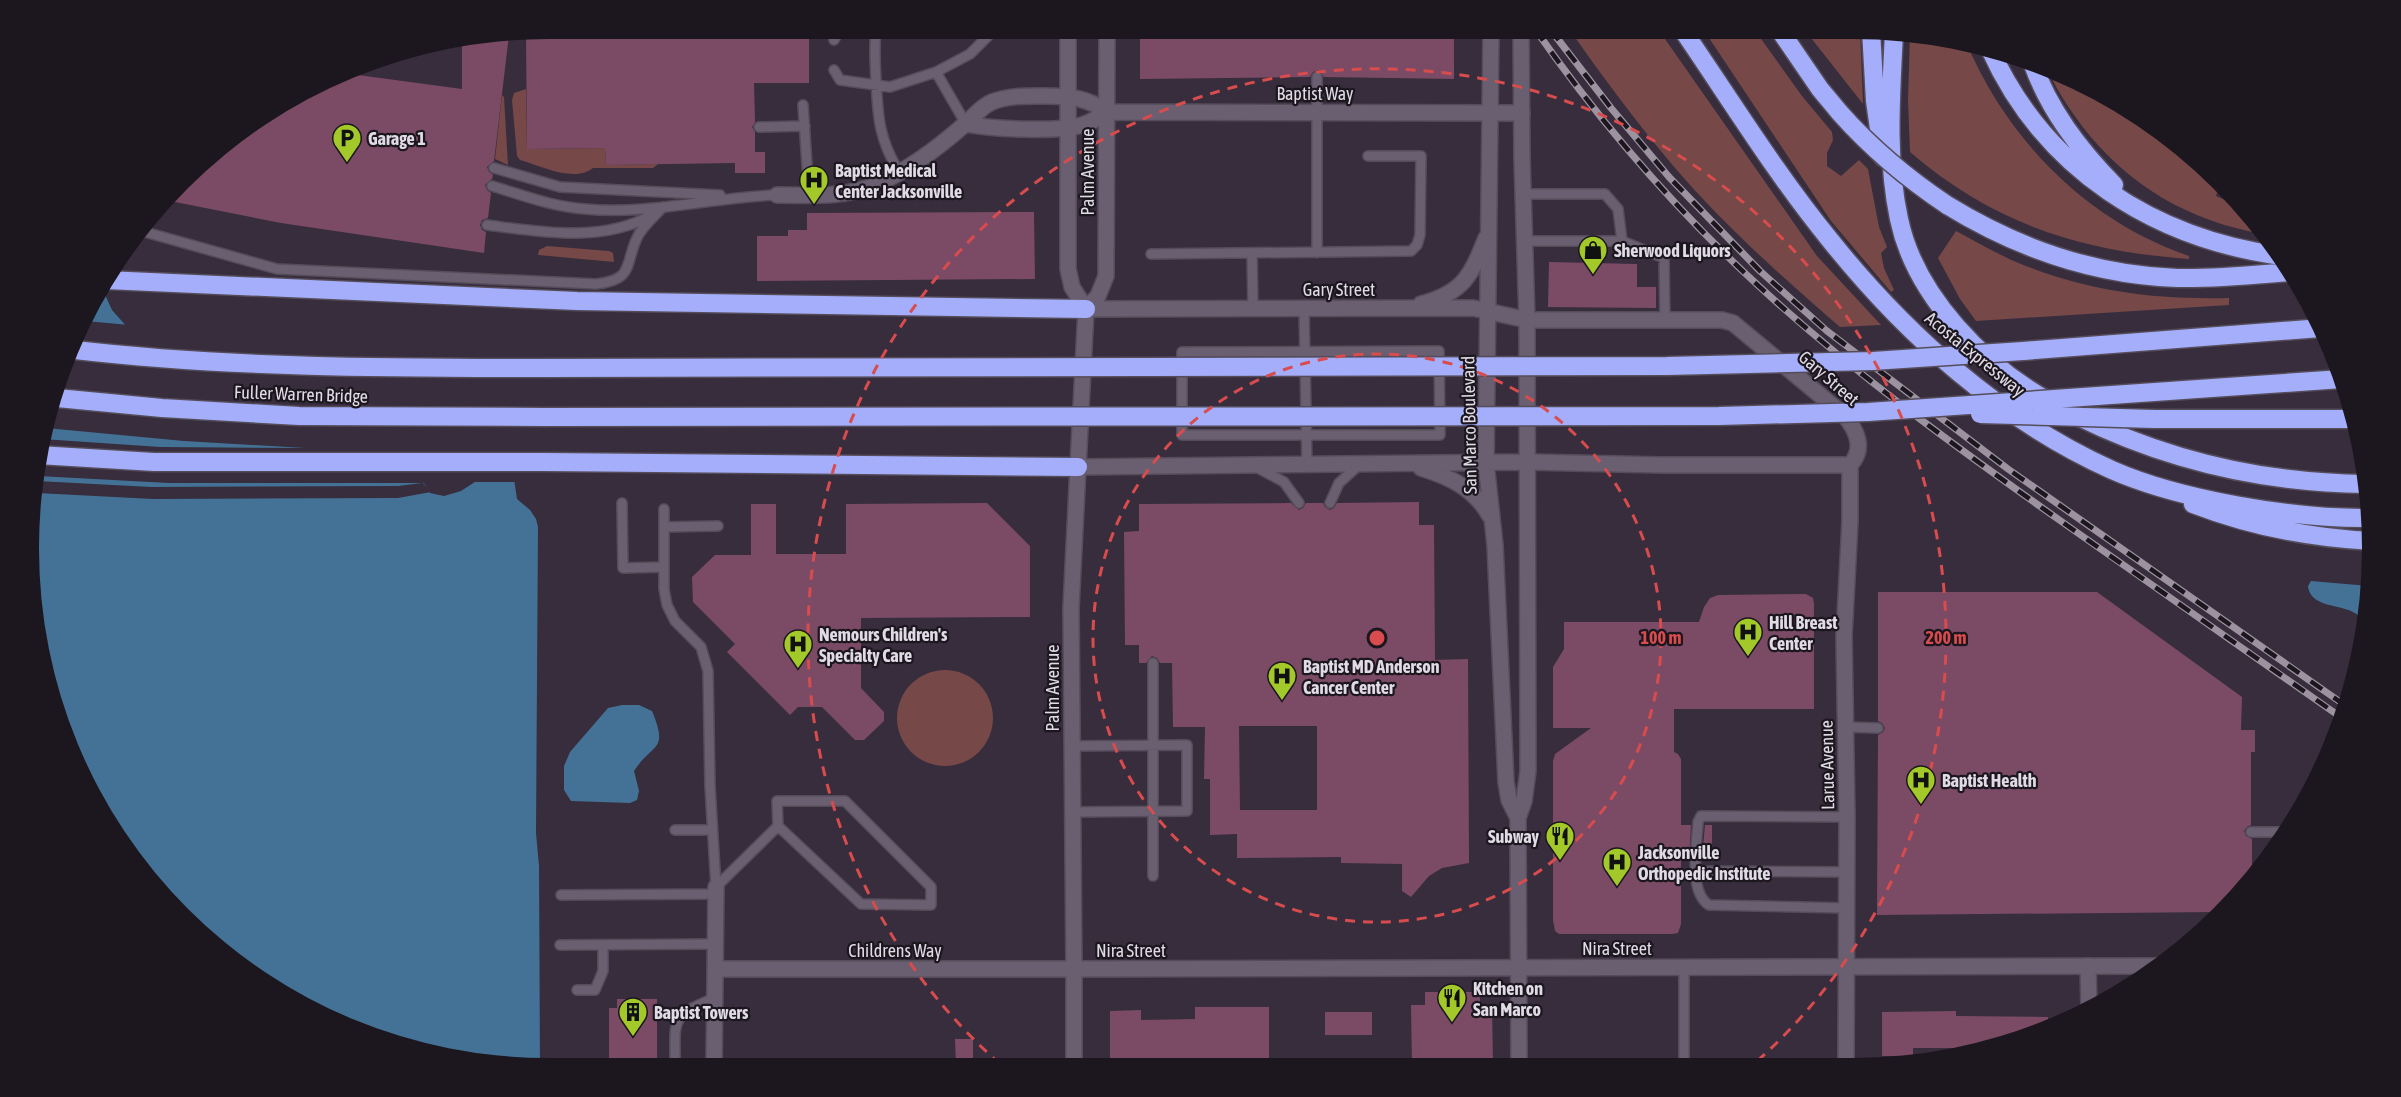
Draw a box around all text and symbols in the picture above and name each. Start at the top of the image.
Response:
street label: Baptist Way [1276,83,1354,104]
parking icon: Garage 1 [331,122,363,164]
place label: Garage 1 [368,128,426,149]
street label: Palm Avenue [1077,129,1098,215]
place label: Baptist Medical Center Jacksonville [835,160,962,202]
hospital icon: Baptist Medical Center Jacksonville [798,164,830,206]
shop icon: Sherwood Liquors [1577,234,1609,276]
place label: Sherwood Liquors [1614,240,1731,261]
street label: Gary Street [1303,279,1375,300]
street label: Acosta Expressway [1921,307,2029,401]
street label: Gary Street [1795,346,1863,410]
street label: San Marco Boulevard [1457,356,1481,494]
street label: Fuller Warren Bridge [234,381,368,407]
place label: Hill Breast Center [1769,612,1838,654]
hospital icon: Hill Breast Center [1732,616,1764,658]
place label: Nemours Children's Specialty Care [819,624,948,666]
text: 100 m [1641,627,1681,648]
text: 200 m [1926,627,1966,648]
hospital icon: Nemours Children's Specialty Care [782,628,814,670]
centre of rings [1367,628,1387,648]
street label: Palm Avenue [1042,645,1063,731]
place label: Baptist MD Anderson Cancer Center [1303,656,1440,698]
hospital icon: Baptist MD Anderson Cancer Center [1266,660,1298,702]
street label: Larue Avenue [1816,720,1838,810]
hospital icon: Baptist Health [1905,764,1937,806]
place label: Baptist Health [1942,770,2037,791]
restaurant icon: Subway [1544,820,1576,862]
place label: Subway [1488,826,1540,847]
place label: Jacksonville Orthopedic Institute [1637,842,1770,884]
hospital icon: Jacksonville Orthopedic Institute [1601,846,1633,888]
street label: Nira Street [1582,938,1652,959]
street label: Childrens Way [848,940,942,961]
street label: Nira Street [1096,940,1166,961]
place label: Kitchen on San Marco [1473,978,1543,1020]
restaurant icon: Kitchen on San Marco [1436,982,1468,1024]
building icon: Baptist Towers [617,996,649,1038]
place label: Baptist Towers [654,1002,749,1023]

